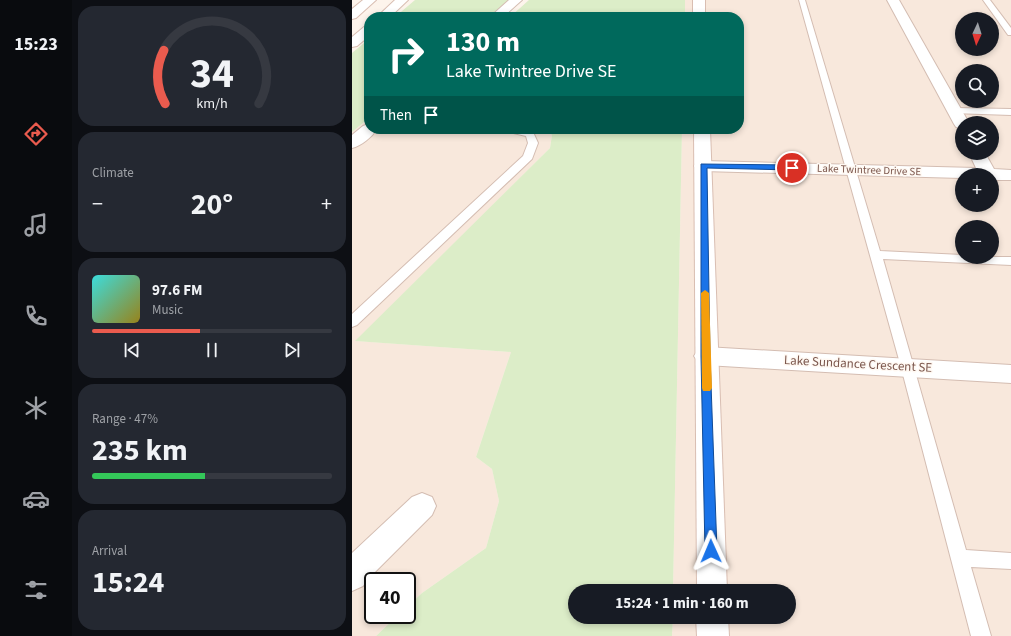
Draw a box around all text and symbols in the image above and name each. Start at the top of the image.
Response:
north arrow [955,12,999,56]
map controls [955,12,999,264]
text: 130 m [446,22,520,62]
icon: right [380,28,432,80]
text: 15:23 [14,32,58,57]
text: 34 [190,44,234,104]
text: Lake Twintree Drive SE [446,59,617,84]
button: search [955,64,999,108]
text: km/h [196,93,228,114]
icon: arrive [420,104,442,126]
text: Then [380,105,412,126]
button: layers [955,116,999,160]
icon: directions [22,120,50,148]
pin [775,151,809,185]
icon: arrive [781,157,803,179]
street label: Lake Twintree Drive SE [817,161,922,179]
text: Climate [92,164,134,182]
button: + [955,168,999,212]
text: 20° [191,183,233,226]
text: − [92,188,103,220]
text: + [321,188,332,220]
icon: music [22,211,50,239]
button: − [955,220,999,264]
text: 97.6 FM [152,280,203,301]
text: Music [152,301,183,319]
icon: phone [22,302,50,330]
icon: previous [121,339,143,361]
icon: pause [201,339,223,361]
icon: next [281,339,303,361]
street label: Lake Sundance Crescent SE [783,351,933,377]
icon: climate [22,394,50,422]
text: Range · 47% [92,410,158,428]
text: 235 km [92,429,188,472]
icon: car [22,485,50,513]
position arrow [690,530,732,572]
text: Arrival [92,542,127,560]
text: 15:24 [92,561,164,604]
speed limit sign: 40 [364,572,416,624]
icon: filters [22,576,50,604]
text: 15:24 · 1 min · 160 m [615,593,749,614]

